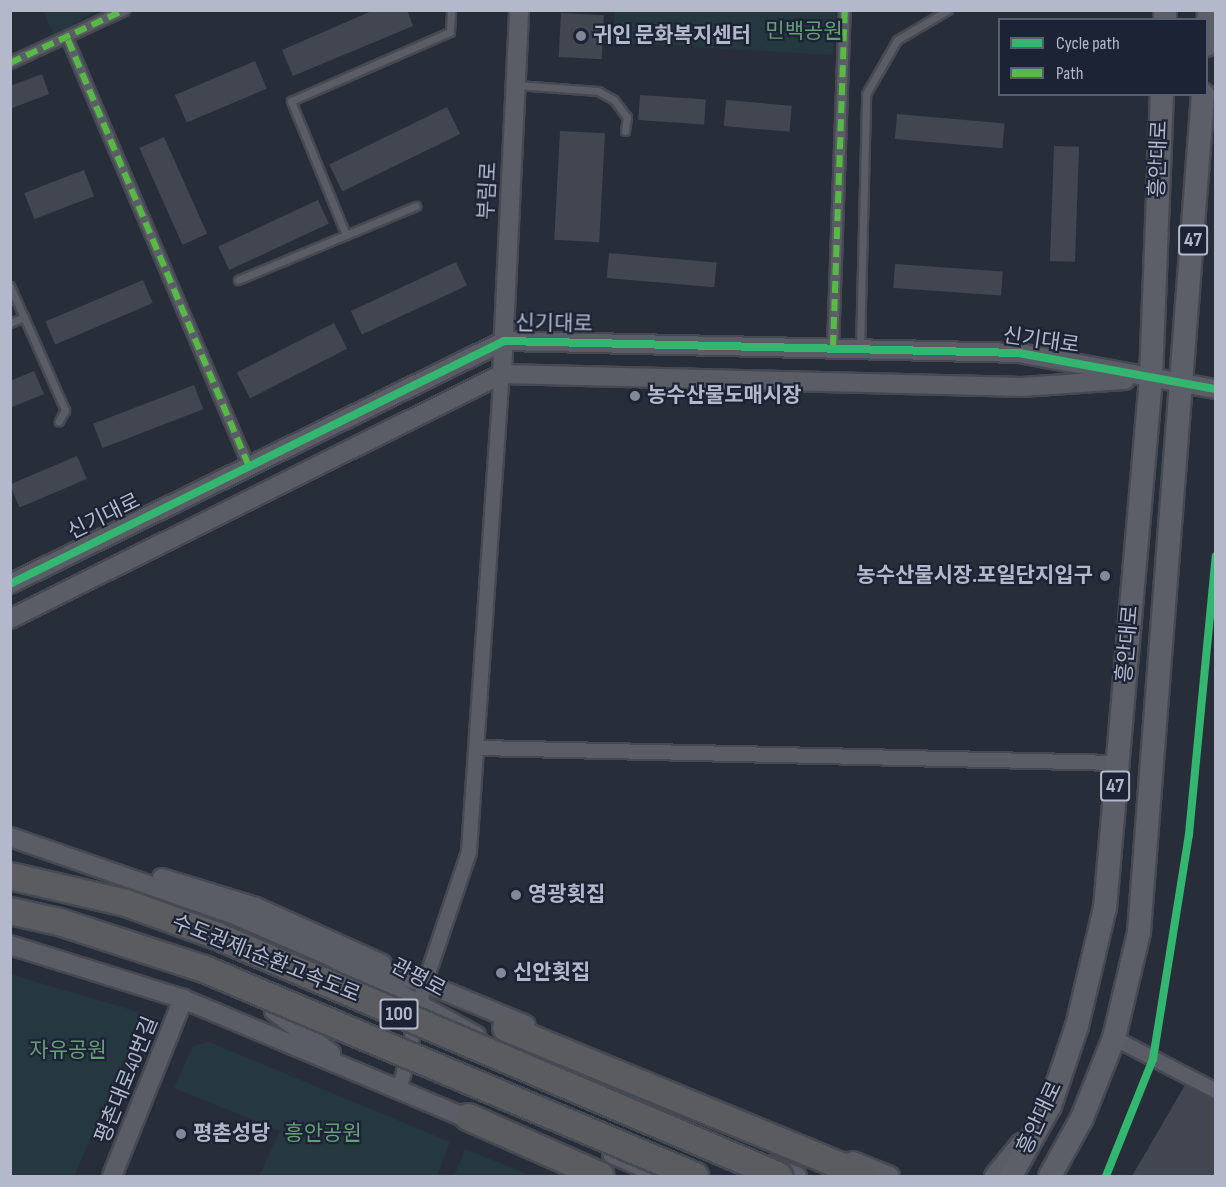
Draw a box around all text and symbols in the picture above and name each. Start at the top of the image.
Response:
legend [998,18,1208,96]
park label: 민백공원 [765,19,843,45]
place label: 귀인 문화복지센터 [593,23,751,49]
marker: 귀인 문화복지센터 [574,29,588,43]
text: Cycle path [1056,33,1120,54]
text: Path [1056,63,1084,84]
street label: 흥안대로 [1145,120,1173,198]
street label: 부림로 [474,161,502,221]
road number: 47 [1178,223,1208,257]
street label: 신기대로 [515,311,593,337]
street label: 신기대로 [1001,323,1081,359]
place label: 농수산물도매시장 [647,383,802,409]
marker: 농수산물도매시장 [628,389,642,403]
street label: 신기대로 [64,489,144,545]
place label: 농수산물시장.포일단지입구 [856,563,1093,589]
marker: 농수산물시장.포일단지입구 [1098,569,1112,583]
street label: 흥안대로 [1112,604,1144,684]
road number: 47 [1100,769,1130,803]
place label: 영광횟집 [528,882,605,908]
marker: 영광횟집 [509,888,523,902]
street label: 수도권제1순환고속도로 [168,910,364,1008]
street label: 관평로 [386,953,450,1003]
place label: 신안횟집 [513,960,590,986]
marker: 신안횟집 [494,966,508,980]
road number: 100 [380,997,418,1031]
street label: 평촌대로40번길 [90,1013,164,1147]
park label: 자유공원 [29,1038,107,1064]
street label: 흥안대로 [1012,1078,1068,1158]
place label: 평촌성당 [193,1121,270,1147]
park label: 흥안공원 [284,1121,362,1147]
marker: 평촌성당 [174,1127,188,1141]

